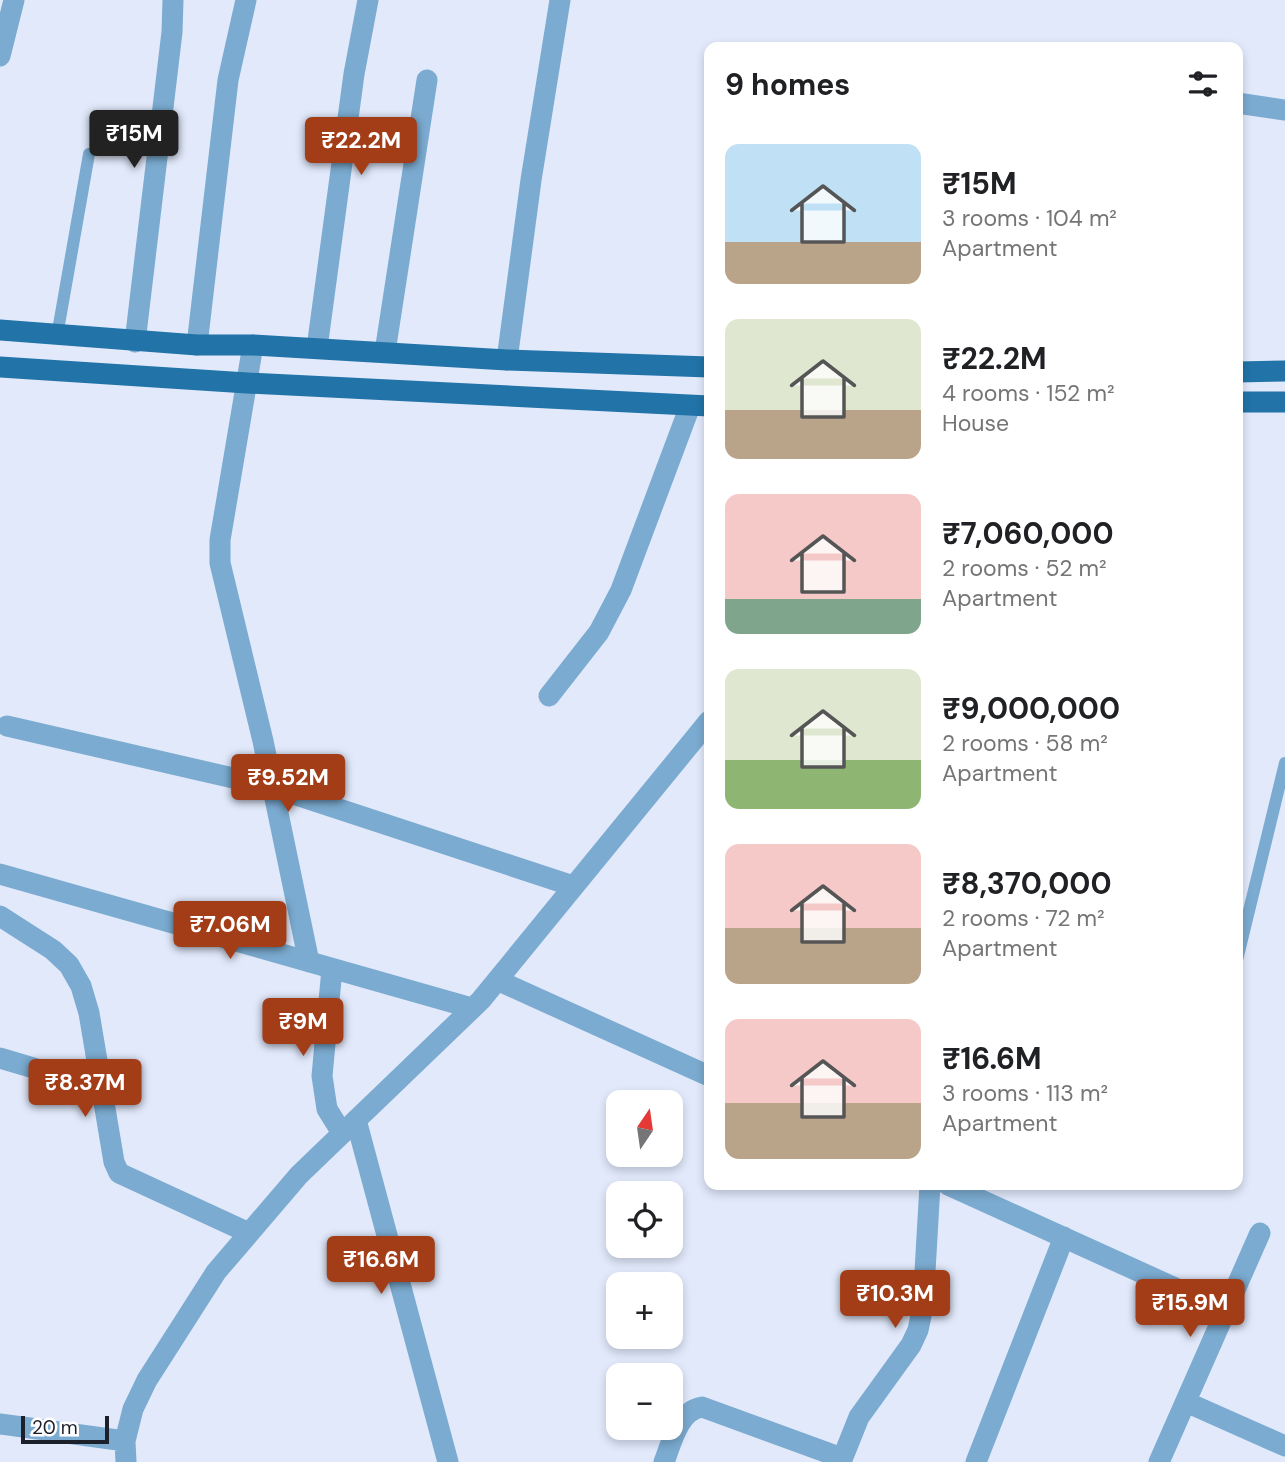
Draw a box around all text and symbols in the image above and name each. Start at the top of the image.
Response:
text: 9 homes [725,65,850,104]
icon: filters [1184,65,1222,103]
pin: ₹15M [93,110,175,170]
text: ₹15M [105,118,163,148]
pin: ₹22.2M [304,118,418,177]
text: ₹22.2M [321,125,401,155]
text: ₹15M [942,164,1017,203]
icon: home [781,172,865,256]
text: 3 rooms · 104 m² [942,203,1117,233]
text: Apartment [942,233,1057,263]
text: ₹22.2M [942,339,1047,378]
icon: home [781,347,865,431]
text: 4 rooms · 152 m² [942,378,1115,408]
text: House [942,408,1009,438]
text: ₹7,060,000 [942,514,1114,553]
icon: home [781,522,865,606]
text: 2 rooms · 52 m² [942,553,1107,583]
text: Apartment [942,583,1057,613]
text: ₹9,000,000 [942,689,1120,728]
icon: home [781,697,865,781]
text: 2 rooms · 58 m² [942,728,1108,758]
pin: ₹9.52M [231,754,345,814]
text: Apartment [942,758,1057,788]
text: ₹9.52M [247,762,329,792]
text: ₹8,370,000 [942,864,1112,903]
icon: home [781,872,865,956]
pin: ₹7.06M [173,902,287,961]
text: 2 rooms · 72 m² [942,903,1105,933]
text: ₹7.06M [189,909,271,939]
text: Apartment [942,933,1057,963]
pin: ₹9M [269,998,337,1058]
text: ₹9M [278,1006,328,1036]
text: ₹16.6M [942,1039,1042,1078]
icon: home [781,1047,865,1131]
pin: ₹8.37M [28,1060,142,1119]
text: ₹8.37M [45,1067,125,1097]
text: 3 rooms · 113 m² [942,1078,1108,1108]
north arrow [606,1090,682,1167]
map controls [606,1090,683,1440]
text: Apartment [942,1108,1057,1138]
button: locate [606,1181,683,1258]
pin: ₹16.6M [324,1236,438,1296]
text: ₹16.6M [343,1244,419,1274]
pin: ₹10.3M [838,1270,952,1330]
button: + [606,1272,683,1349]
text: ₹10.3M [856,1278,934,1308]
pin: ₹15.9M [1133,1280,1247,1339]
text: ₹15.9M [1152,1287,1228,1317]
button: − [606,1363,683,1440]
scale bar [21,1413,108,1445]
text: 20 m [32,1415,78,1440]

